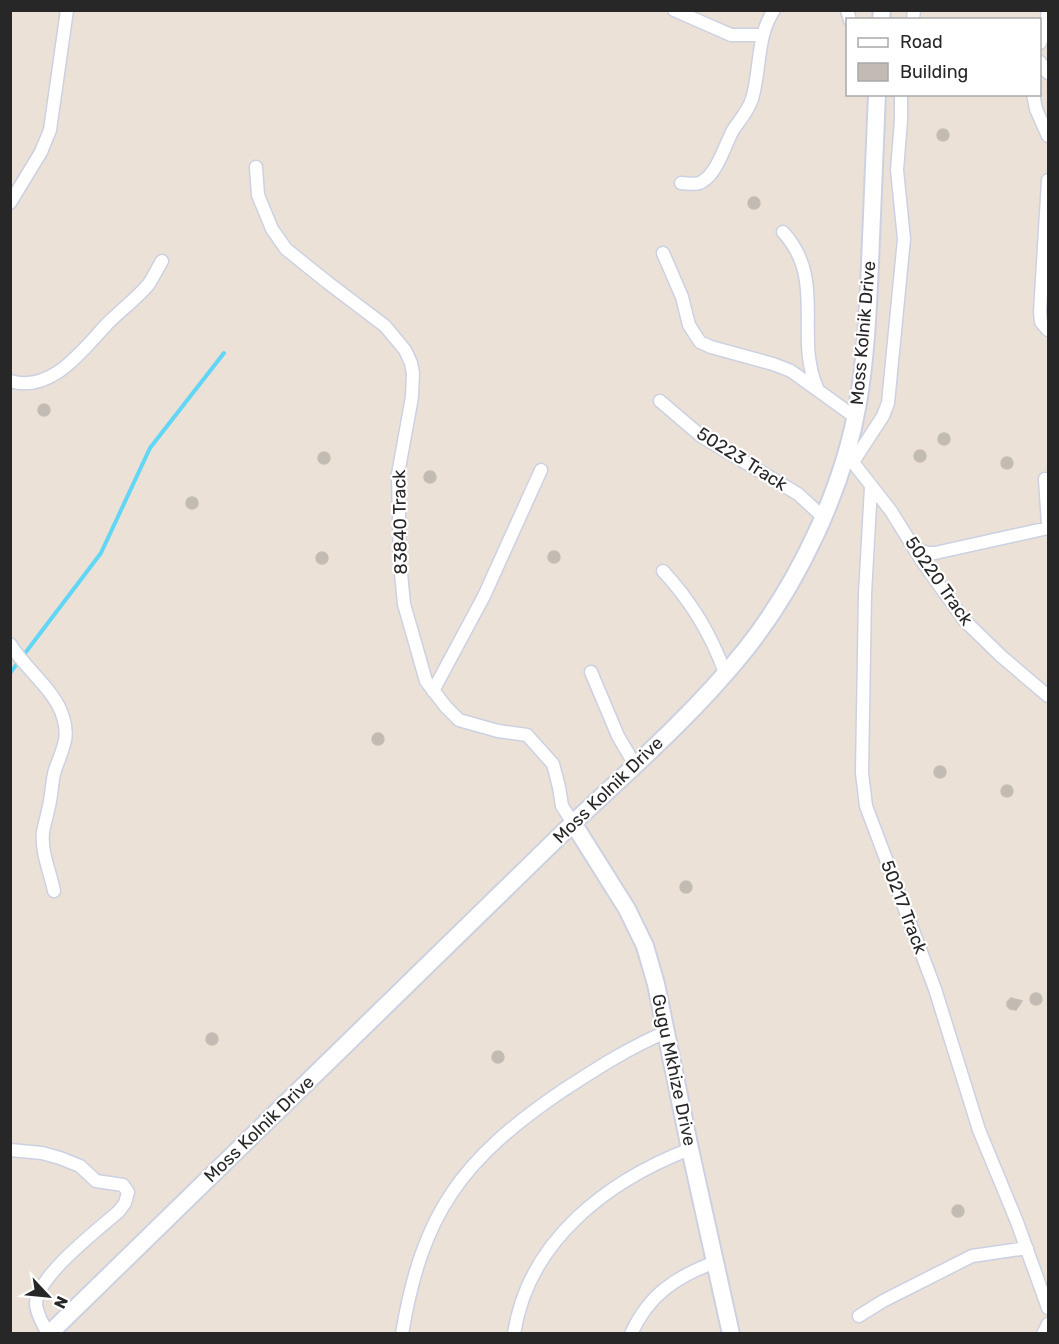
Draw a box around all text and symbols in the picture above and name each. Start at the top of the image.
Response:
legend [846,18,1041,96]
text: Road [900,31,943,53]
text: Building [900,61,968,83]
street label: Moss Kolnik Drive [846,260,880,406]
street label: 50223 Track [693,422,792,496]
street label: 83840 Track [388,469,412,575]
street label: 50220 Track [900,532,978,630]
street label: Moss Kolnik Drive [548,732,668,848]
street label: 50217 Track [876,857,932,958]
street label: Gugu Mkhize Drive [647,992,701,1148]
street label: Moss Kolnik Drive [199,1071,319,1187]
north arrow [18,1266,78,1326]
text: N [50,1293,72,1312]

